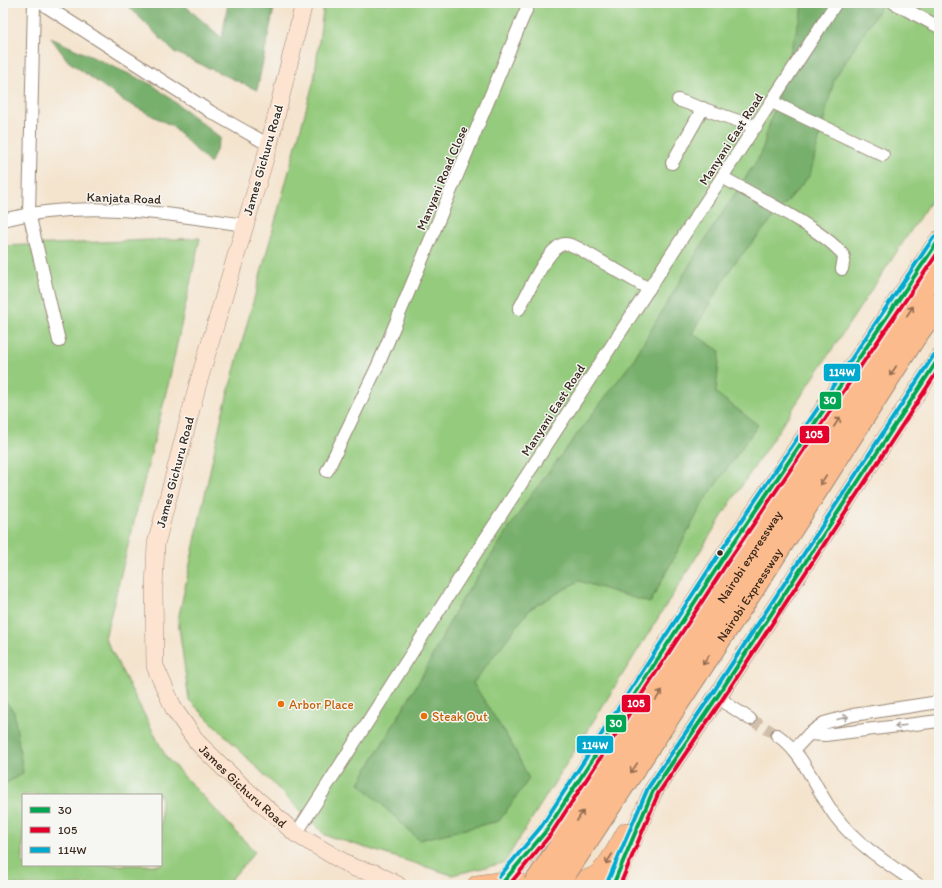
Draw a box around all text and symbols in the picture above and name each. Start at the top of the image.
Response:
street label: Manyani East Road [696,90,766,188]
street label: James Gichuru Road [240,103,286,217]
street label: Manyani Road Close [413,123,471,233]
street label: Kanjata Road [86,189,162,207]
one-way arrow [906,305,914,317]
street label: Manyani East Road [518,361,588,459]
line badge: 114W [823,363,861,382]
one-way arrow [888,365,896,377]
text: 114W [829,366,856,379]
line badge: 30 [819,391,842,410]
text: 30 [824,394,837,407]
street label: James Gichuru Road [153,415,197,529]
one-way arrow [833,417,842,428]
line badge: 105 [799,425,830,444]
text: 105 [805,428,823,441]
one-way arrow [818,474,826,486]
street label: Nairobi expressway [713,507,785,606]
street label: Nairobi Expressway [713,545,785,644]
unlabelled marker [715,548,725,558]
one-way arrow [702,654,710,665]
one-way arrow [655,690,663,701]
line badge: 105 [621,694,651,713]
place label: Arbor Place [289,697,354,712]
text: 105 [627,697,645,710]
marker: Arbor Place [276,699,286,709]
place label: Steak Out [432,709,488,724]
marker: Steak Out [419,711,429,721]
one-way arrow [837,713,850,721]
line badge: 30 [605,714,627,733]
text: 30 [610,717,623,730]
one-way arrow [894,722,907,730]
line badge: 114W [576,735,614,754]
text: 114W [582,739,609,752]
street label: James Gichuru Road [196,741,290,830]
one-way arrow [630,762,638,773]
legend [22,794,162,866]
text: 30 [58,803,72,817]
one-way arrow [576,811,584,822]
text: 105 [58,823,77,837]
text: 114W [58,843,87,857]
one-way arrow [605,853,613,864]

